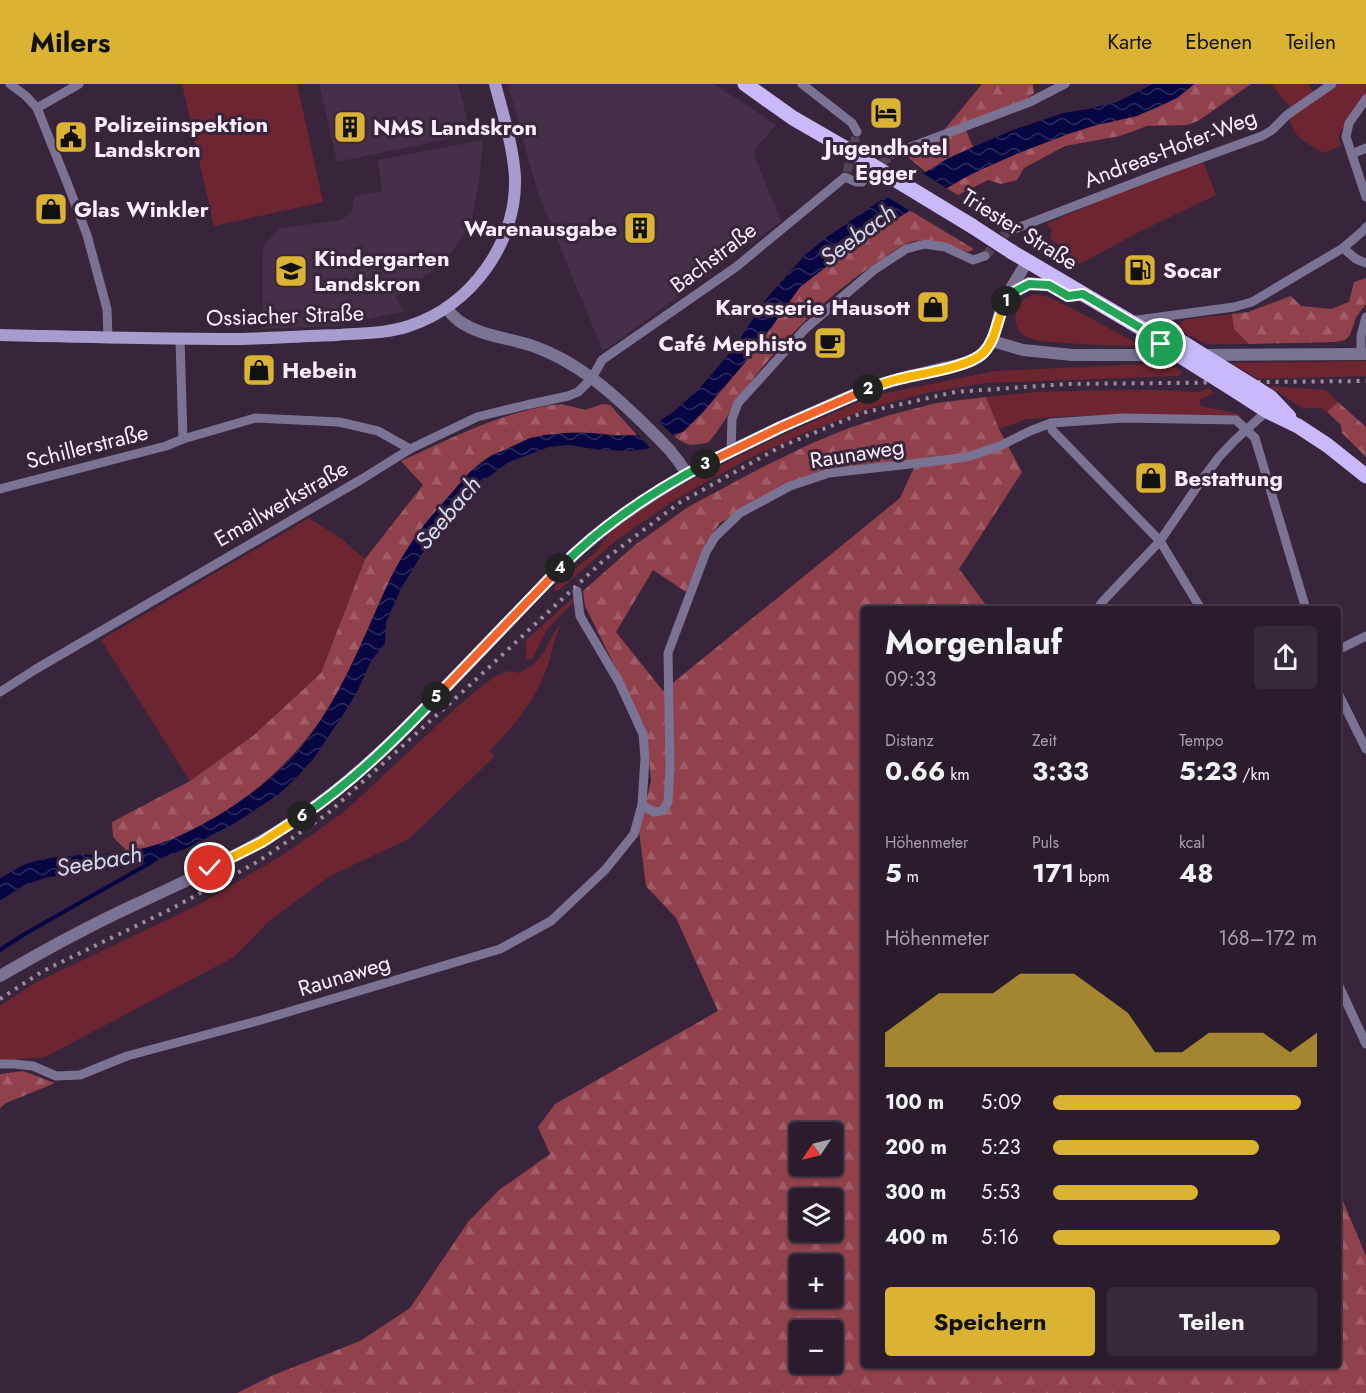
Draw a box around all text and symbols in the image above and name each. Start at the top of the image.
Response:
text: Milers [30,22,111,63]
text: Karte [1107,27,1152,57]
text: Ebenen [1185,27,1252,57]
text: Teilen [1285,27,1336,57]
hotel icon: Jugendhotel Egger [868,95,904,131]
street label: Andreas-Hofer-Weg [1079,100,1261,196]
place label: Polizeiinspektion Landskron [94,108,268,165]
building icon: NMS Landskron [332,109,368,145]
place label: NMS Landskron [373,111,537,143]
public building icon: Polizeiinspektion Landskron [53,119,89,155]
place label: Jugendhotel Egger [820,131,948,188]
street label: Triester Straße [956,180,1084,278]
shop icon: Glas Winkler [33,191,69,227]
place label: Glas Winkler [74,193,209,225]
water label: Seebach [812,195,903,274]
building icon: Warenausgabe [622,210,658,246]
place label: Warenausgabe [464,212,617,244]
street label: Bachstraße [663,214,763,300]
place label: Kindergarten Landskron [314,242,450,299]
fuel station icon: Socar [1122,252,1158,288]
school or university icon: Kindergarten Landskron [273,253,309,289]
place label: Socar [1163,254,1222,286]
pin: 1 [991,286,1021,316]
shop icon: Karosserie Hausott [915,289,951,325]
text: 1 [1002,289,1010,312]
place label: Karosserie Hausott [715,291,910,323]
street label: Ossiacher Straße [205,296,365,334]
pin [1135,318,1186,369]
cafe icon: Café Mephisto [812,325,848,361]
place label: Café Mephisto [659,327,807,359]
icon: arrive [1144,327,1177,360]
shop icon: Hebein [241,352,277,388]
place label: Hebein [282,354,357,386]
pin: 2 [853,374,883,404]
text: 2 [863,377,873,400]
street label: Schillerstraße [23,415,151,477]
street label: Raunaweg [808,430,906,476]
pin: 3 [690,449,720,479]
street label: Emailwerkstraße [208,452,354,554]
text: 3 [700,452,710,475]
shop icon: Bestattung [1133,460,1169,496]
place label: Bestattung [1174,462,1283,494]
water label: Seebach [406,468,489,557]
pin: 4 [545,553,575,583]
text: 4 [554,556,566,579]
text: Morgenlauf [885,619,1062,666]
button: share [1254,626,1317,689]
text: 09:33 [885,665,936,694]
pin: 5 [421,682,451,712]
text: 5 [431,685,441,708]
text: Distanz [885,729,934,752]
text: Zeit [1032,729,1056,752]
text: Tempo [1179,729,1223,752]
text: 0.66 [885,752,945,790]
text: 3:33 [1032,752,1089,790]
text: 5:23 [1179,752,1237,790]
text: km [945,763,970,786]
text: /km [1237,763,1270,786]
pin: 6 [287,801,317,831]
text: 6 [297,804,307,827]
text: Höhenmeter [885,831,969,854]
text: Puls [1032,831,1059,854]
text: kcal [1179,831,1205,854]
water label: Seebach [53,836,145,885]
pin [184,842,235,893]
icon: check [193,851,226,884]
text: 5 [885,854,902,892]
text: 171 [1032,854,1074,892]
text: 48 [1179,854,1213,892]
text: m [902,865,919,888]
text: bpm [1074,865,1110,888]
text: Höhenmeter [885,924,989,953]
text: 168–172 m [1218,924,1317,953]
street label: Raunaweg [294,946,394,1004]
text: 100 m [885,1088,944,1117]
text: 5:09 [981,1088,1022,1117]
north arrow [789,1122,843,1176]
map controls [789,1122,843,1374]
text: 200 m [885,1133,947,1162]
text: 5:23 [981,1133,1021,1162]
text: 300 m [885,1178,946,1207]
text: 5:53 [981,1178,1020,1207]
button: layers [789,1188,843,1242]
text: 400 m [885,1223,948,1252]
text: 5:16 [981,1223,1019,1252]
button: + [789,1254,843,1308]
button: Speichern [885,1287,1095,1356]
button: Teilen [1107,1287,1317,1356]
button: − [789,1320,843,1374]

